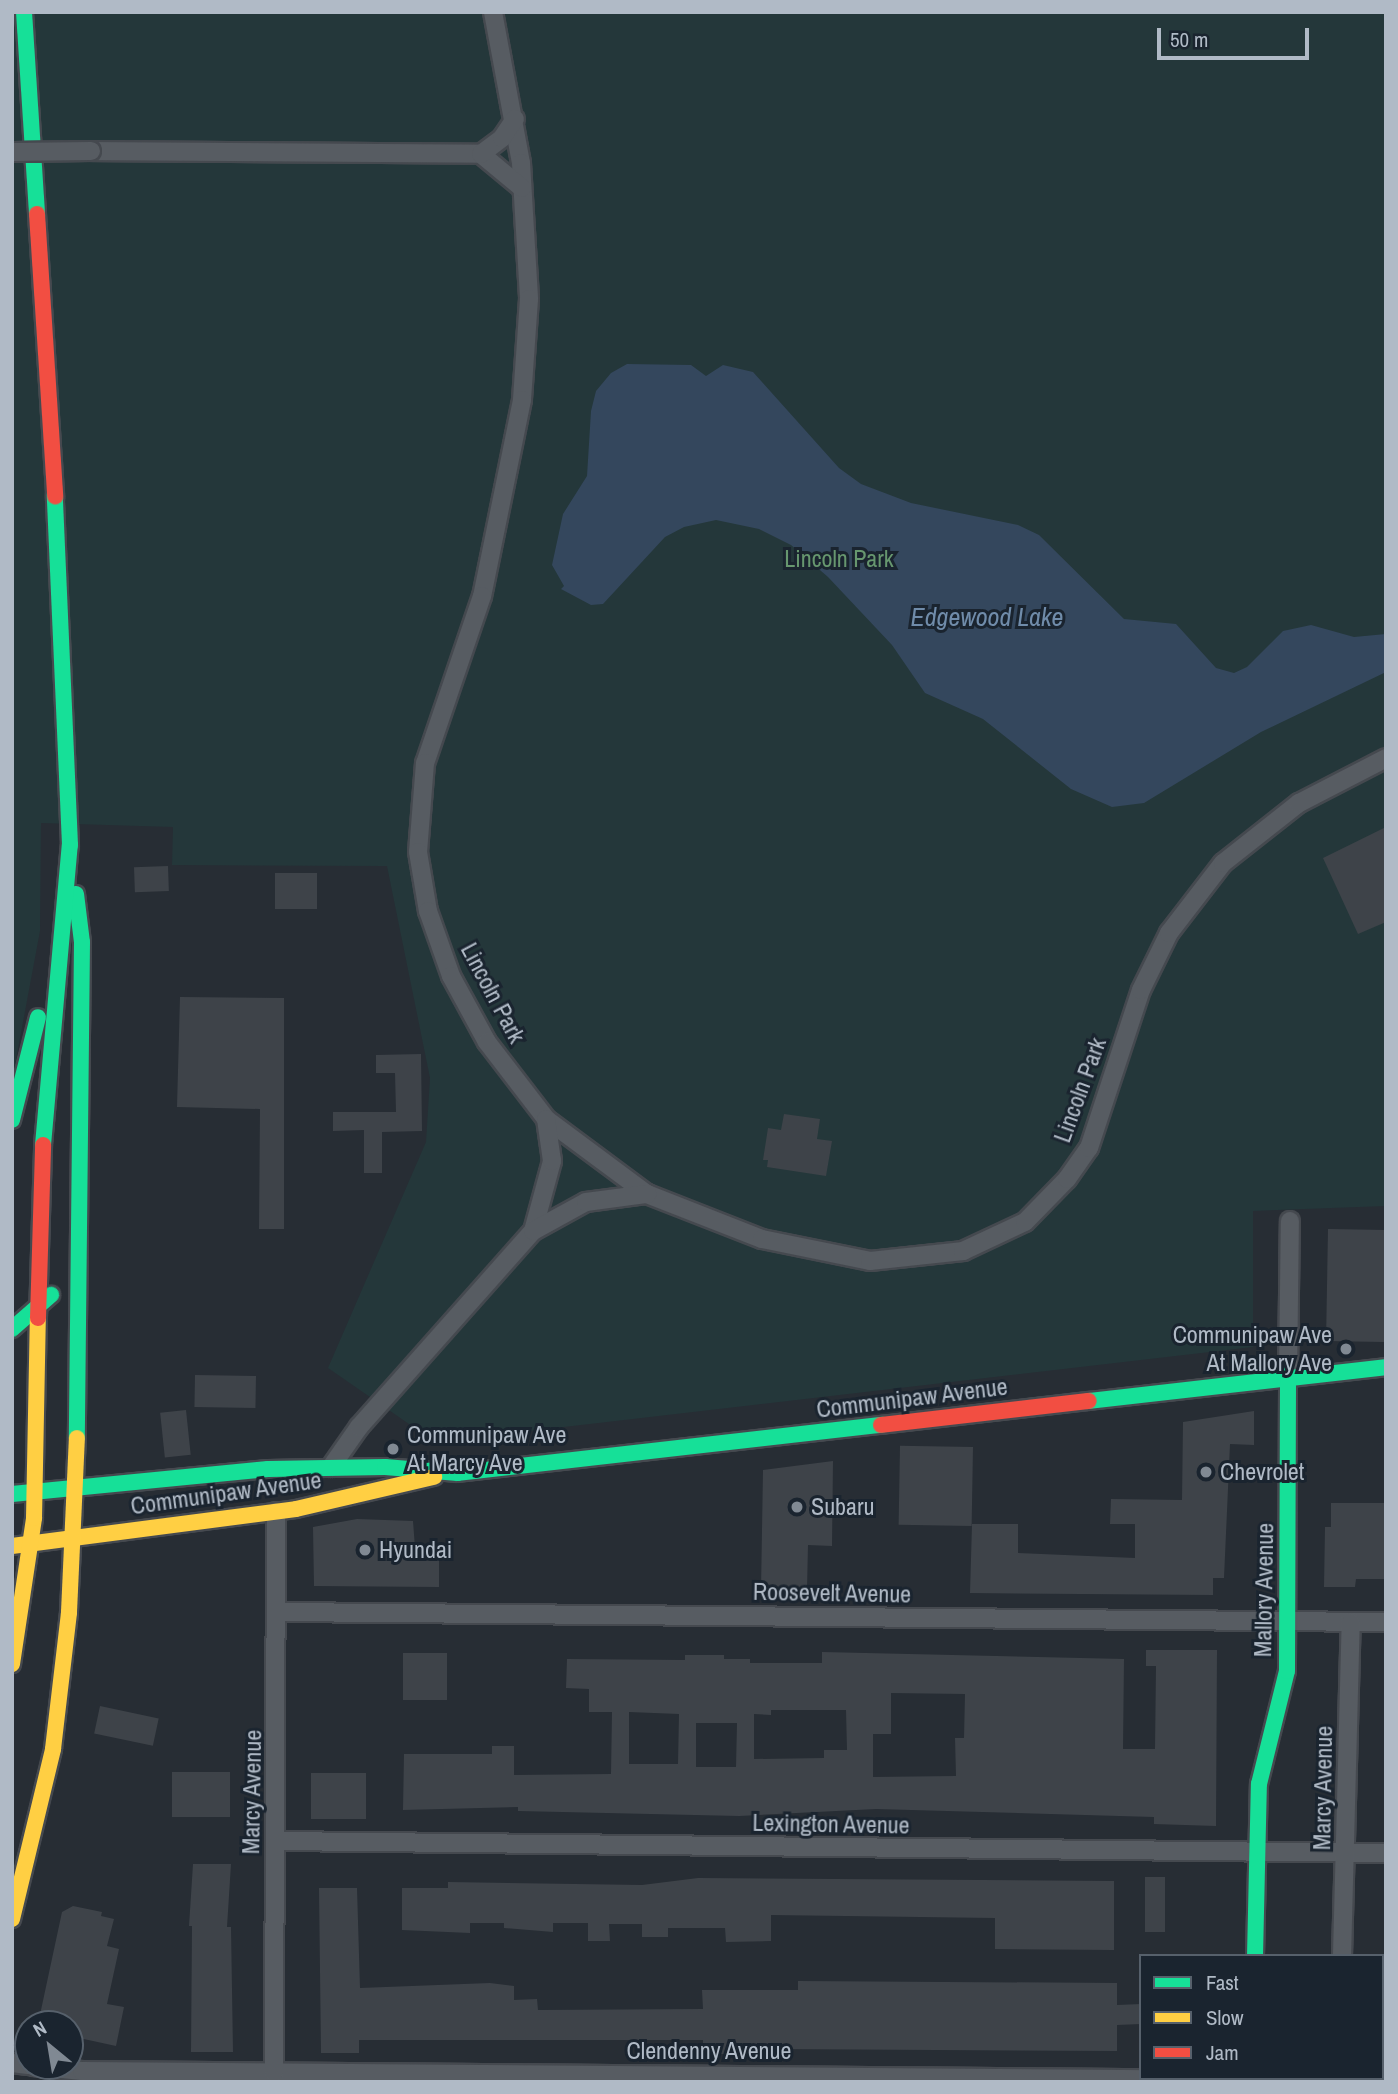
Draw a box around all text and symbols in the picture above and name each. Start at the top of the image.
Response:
scale bar [1160,14,1312,58]
text: 50 m [1170,25,1208,54]
park label: Lincoln Park [784,545,894,573]
water label: Edgewood Lake [911,601,1063,633]
street label: Lincoln Park [455,938,531,1048]
street label: Lincoln Park [1048,1034,1112,1146]
place label: Communipaw Ave At Mallory Ave [1172,1321,1332,1377]
marker: Communipaw Ave At Mallory Ave [1338,1341,1354,1357]
street label: Communipaw Avenue [814,1372,1010,1424]
place label: Communipaw Ave At Marcy Ave [407,1421,567,1477]
marker: Communipaw Ave At Marcy Ave [385,1441,401,1457]
place label: Chevrolet [1220,1458,1304,1486]
marker: Chevrolet [1198,1464,1214,1480]
street label: Communipaw Avenue [128,1465,324,1521]
place label: Subaru [811,1493,874,1521]
marker: Subaru [789,1499,805,1515]
street label: Mallory Avenue [1248,1522,1280,1658]
place label: Hyundai [379,1536,452,1564]
marker: Hyundai [357,1542,373,1558]
street label: Roosevelt Avenue [752,1577,912,1609]
street label: Marcy Avenue [1308,1725,1338,1851]
street label: Marcy Avenue [237,1729,267,1855]
street label: Lexington Avenue [752,1808,910,1840]
legend [1139,1954,1384,2080]
text: Fast [1206,1968,1239,1997]
text: Slow [1206,2003,1243,2032]
north arrow [14,2010,84,2080]
text: N [28,2014,51,2043]
street label: Clendenny Avenue [626,2037,792,2065]
text: Jam [1206,2038,1239,2067]

